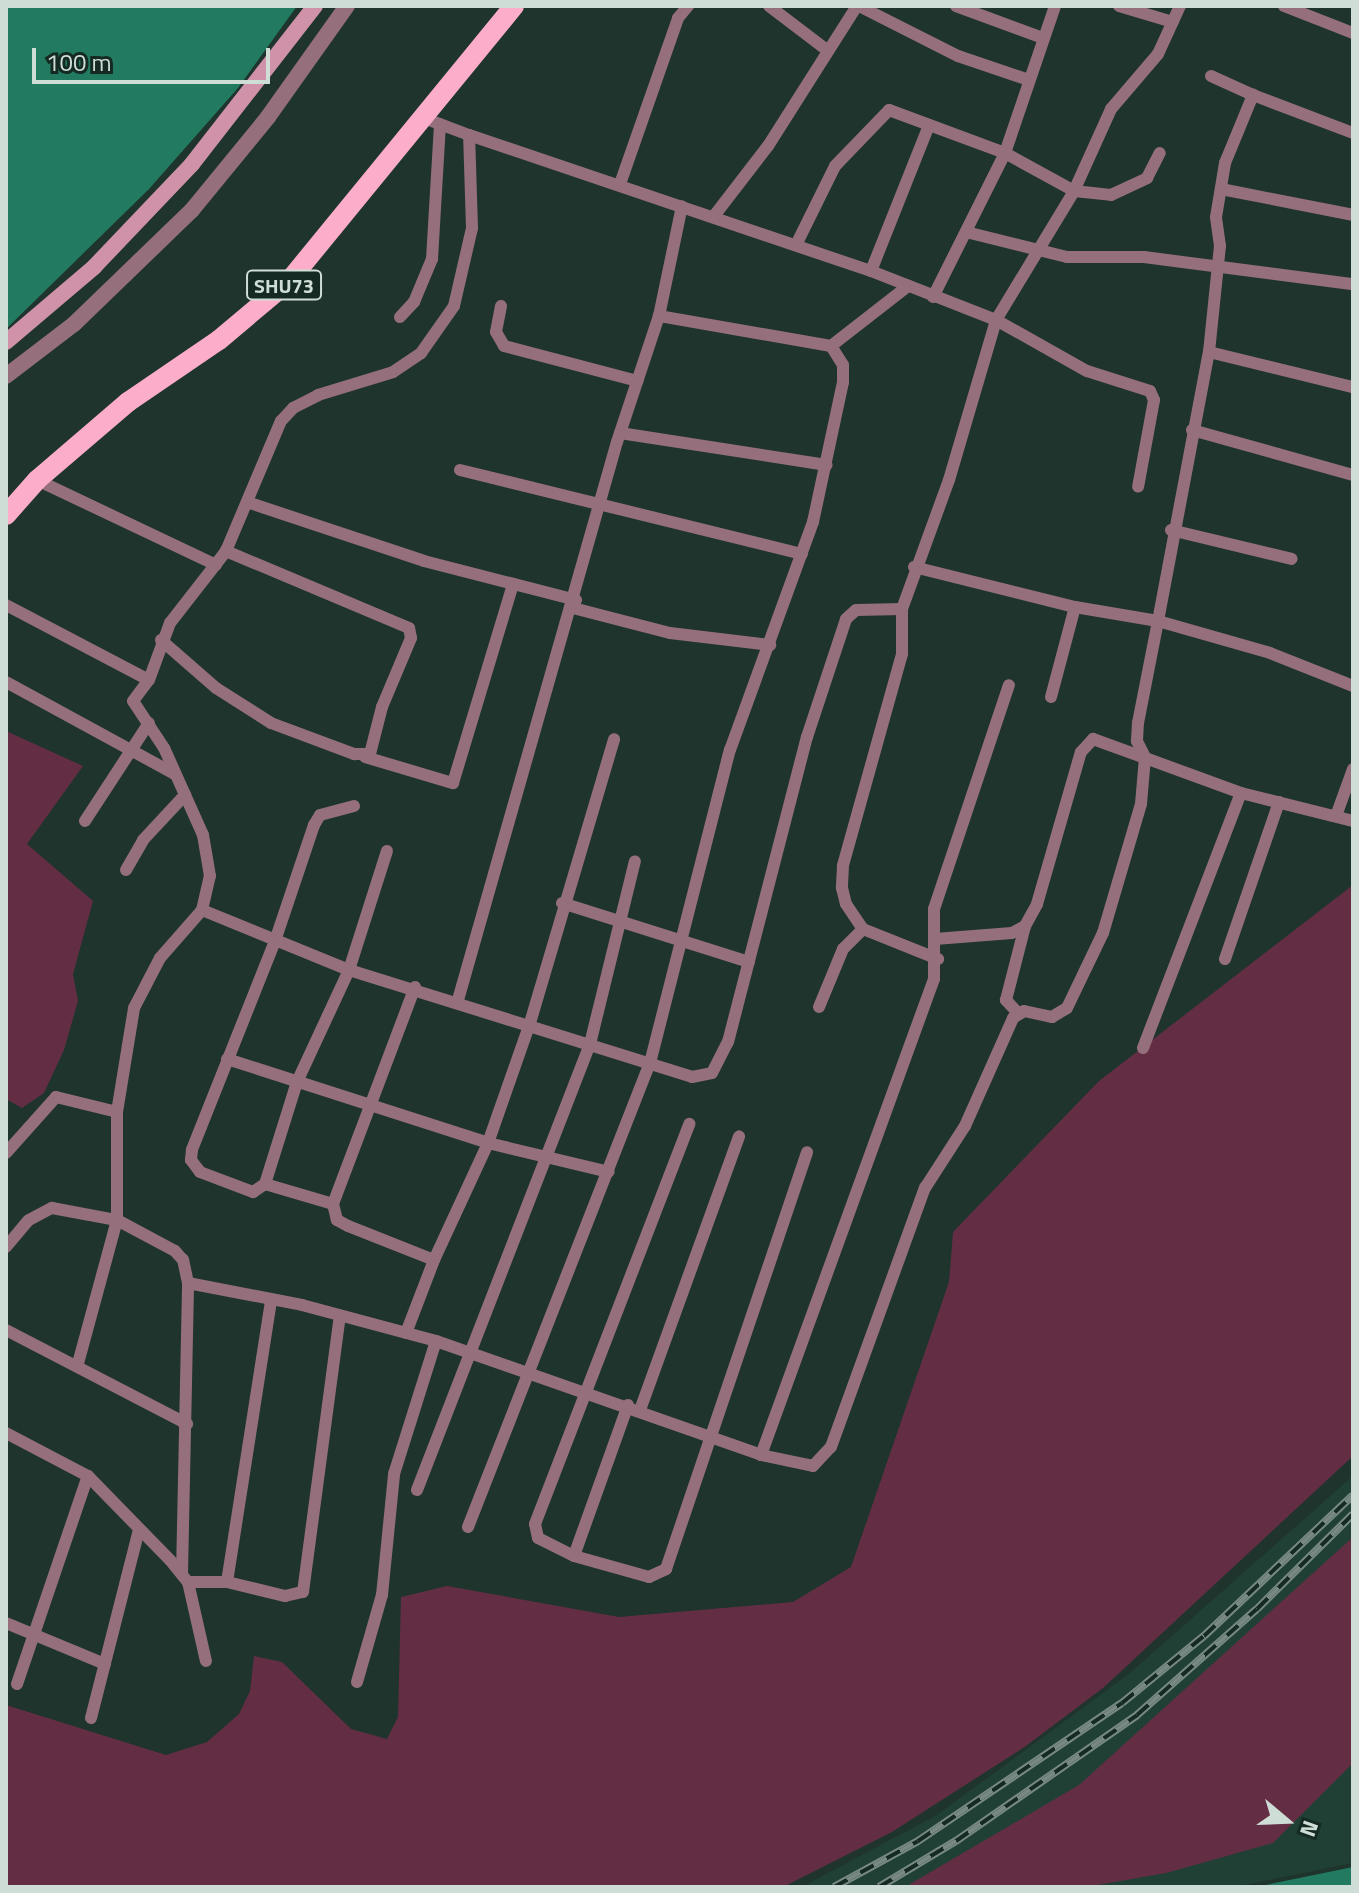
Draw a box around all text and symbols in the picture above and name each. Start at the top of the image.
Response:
scale bar [36,32,274,82]
text: 100 m [46,44,112,80]
road number: SHU73 [246,269,322,301]
north arrow [1247,1781,1327,1861]
text: N [1291,1816,1328,1842]

